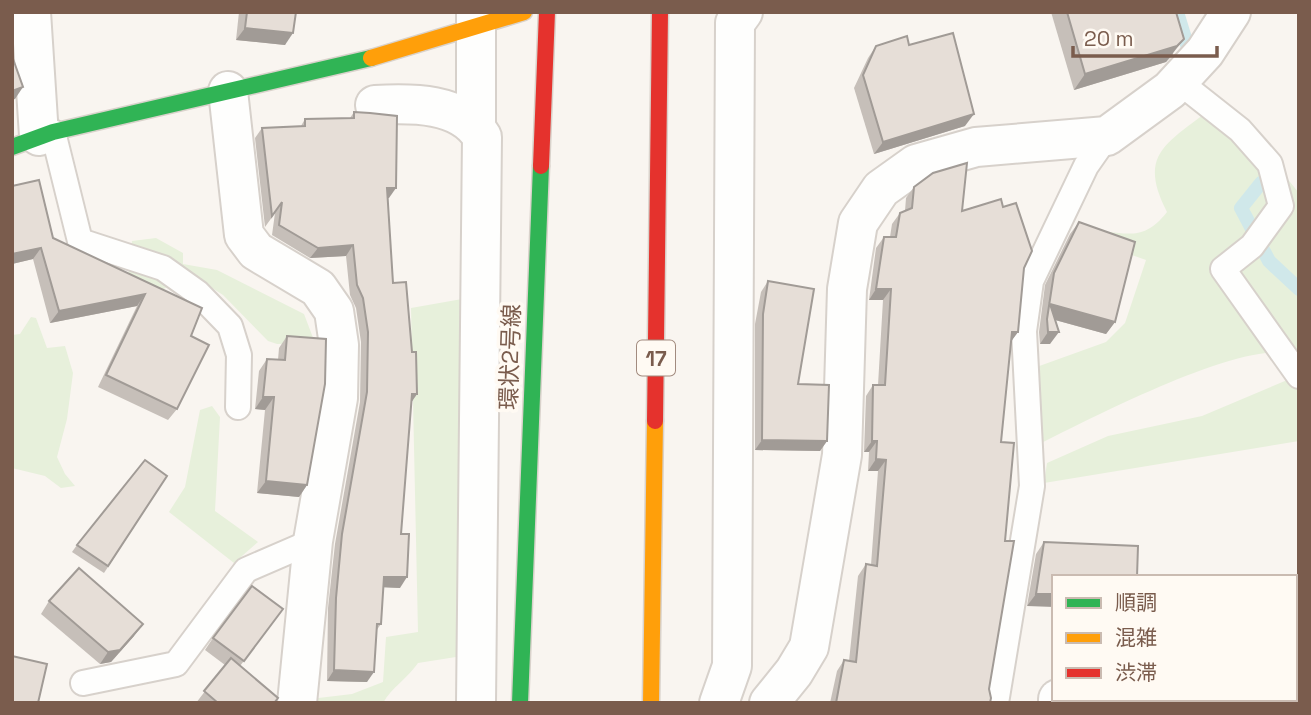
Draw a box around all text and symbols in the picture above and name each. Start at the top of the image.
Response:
scale bar [1073,14,1216,58]
text: 20 m [1084,25,1134,52]
street label: 環状2号線 [493,304,527,410]
road number: 17 [637,340,675,376]
legend [1052,575,1297,701]
text: 順調 [1115,589,1157,616]
text: 混雑 [1115,624,1157,651]
text: 渋滞 [1115,659,1157,686]

